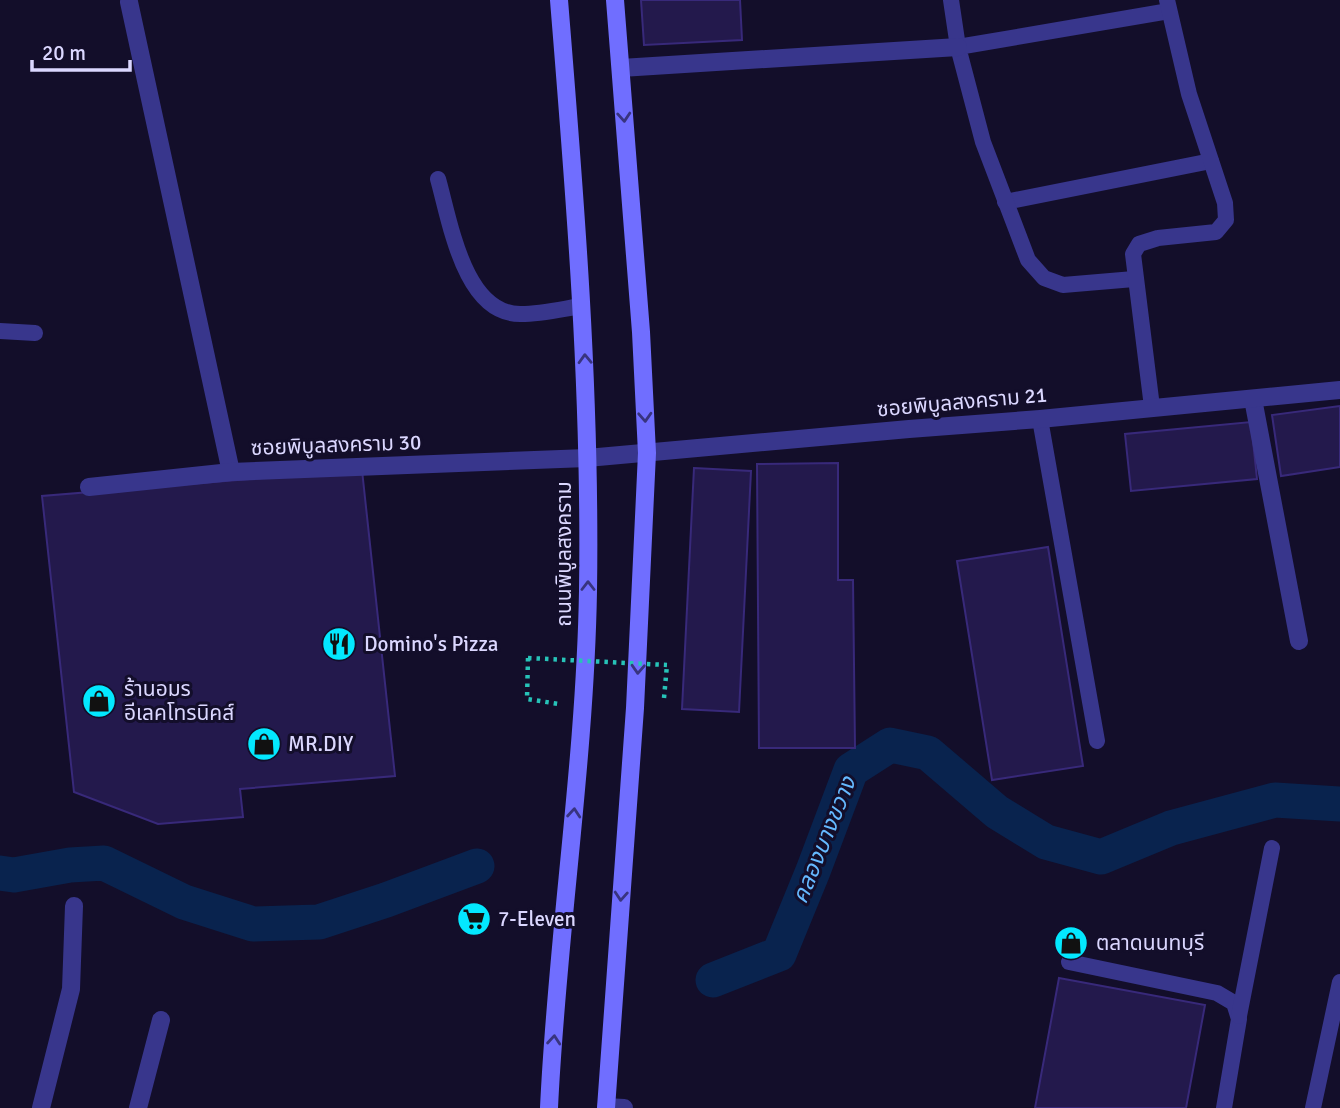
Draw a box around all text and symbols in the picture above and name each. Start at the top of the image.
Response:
scale bar [32,28,130,72]
text: 20 m [42,40,86,66]
one-way arrow [616,112,631,123]
one-way arrow [577,353,592,364]
street label: ซอยพิบูลสงคราม 21 [876,382,1048,422]
one-way arrow [637,412,652,423]
street label: ซอยพิบูลสงคราม 30 [250,429,422,461]
street label: ถนนพิบูลสงคราม [551,481,577,627]
one-way arrow [580,581,595,592]
restaurant icon: Domino's Pizza [320,625,358,663]
place label: Domino's Pizza [364,631,498,657]
one-way arrow [630,664,645,675]
place label: ร้านอมร อีเลคโทรนิคส์ [124,676,234,726]
shop icon: ร้านอมร อีเลคโทรนิคส์ [80,682,118,720]
shop icon: MR.DIY [245,725,283,763]
place label: MR.DIY [288,731,354,757]
water label: คลองบางขวาง [785,771,863,908]
one-way arrow [566,808,581,819]
one-way arrow [614,891,629,902]
supermarket icon: 7-Eleven [455,900,493,938]
place label: 7-Eleven [498,906,576,932]
shop icon: ตลาดนนทบุรี [1052,924,1090,962]
place label: ตลาดนนทบุรี [1096,930,1204,956]
one-way arrow [546,1034,561,1045]

